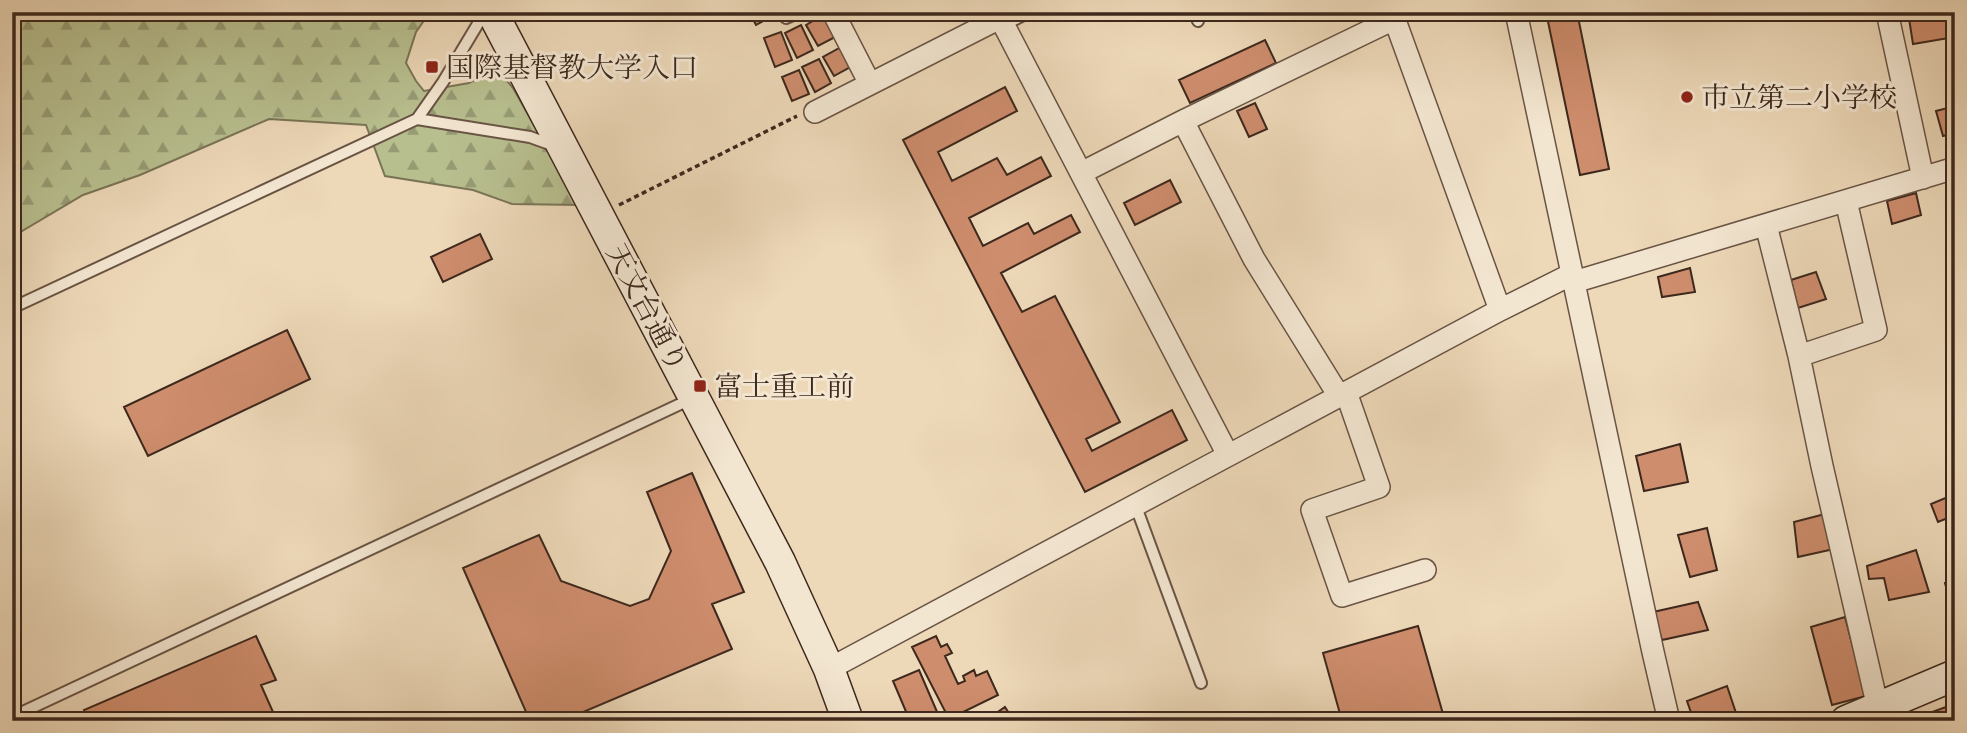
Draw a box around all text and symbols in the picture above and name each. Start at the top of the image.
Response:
place label: 国際基督教大学入口 [446,50,698,85]
marker: 国際基督教大学入口 [424,59,440,75]
place label: 市立第二小学校 [1701,80,1897,115]
marker: 市立第二小学校 [1679,89,1695,105]
street label: 天文台通り [599,238,695,378]
place label: 富士重工前 [714,369,854,404]
marker: 富士重工前 [692,378,708,394]

